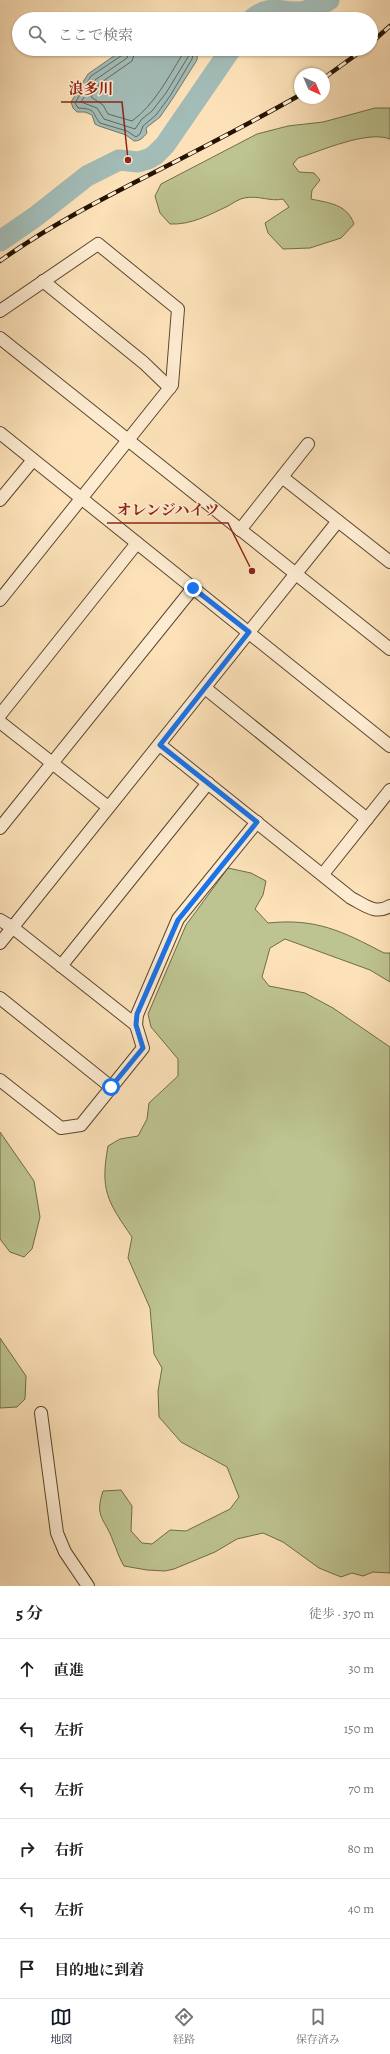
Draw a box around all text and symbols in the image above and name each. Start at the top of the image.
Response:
search box [12,12,378,56]
icon: search [26,23,48,45]
text: ここで検索 [58,25,133,45]
north arrow [294,68,330,104]
callout: 浪多川 [61,75,122,102]
text: 浪多川 [68,79,114,99]
callout: オレンジハイツ [107,496,228,523]
text: オレンジハイツ [116,500,220,520]
route end [184,579,202,597]
route start [102,1078,120,1096]
text: 5 分 [16,1602,43,1625]
text: 徒歩 · 370 m [309,1605,374,1622]
icon: ahead [16,1658,38,1680]
text: 直進 [54,1660,84,1680]
text: 30 m [348,1660,374,1677]
icon: left [16,1718,38,1740]
text: 左折 [54,1720,84,1740]
text: 150 m [344,1720,374,1737]
icon: left [16,1778,38,1800]
text: 左折 [54,1780,84,1800]
text: 70 m [348,1780,374,1797]
icon: right [16,1838,38,1860]
text: 右折 [54,1840,84,1860]
text: 80 m [347,1840,374,1857]
icon: left [16,1898,38,1920]
text: 左折 [54,1900,84,1920]
text: 40 m [348,1900,374,1917]
icon: arrive [16,1958,38,1980]
text: 目的地に到着 [54,1960,144,1980]
tab: 地図 [50,2006,72,2047]
tab: 経路 [173,2006,195,2047]
tab: 保存済み [296,2006,340,2047]

